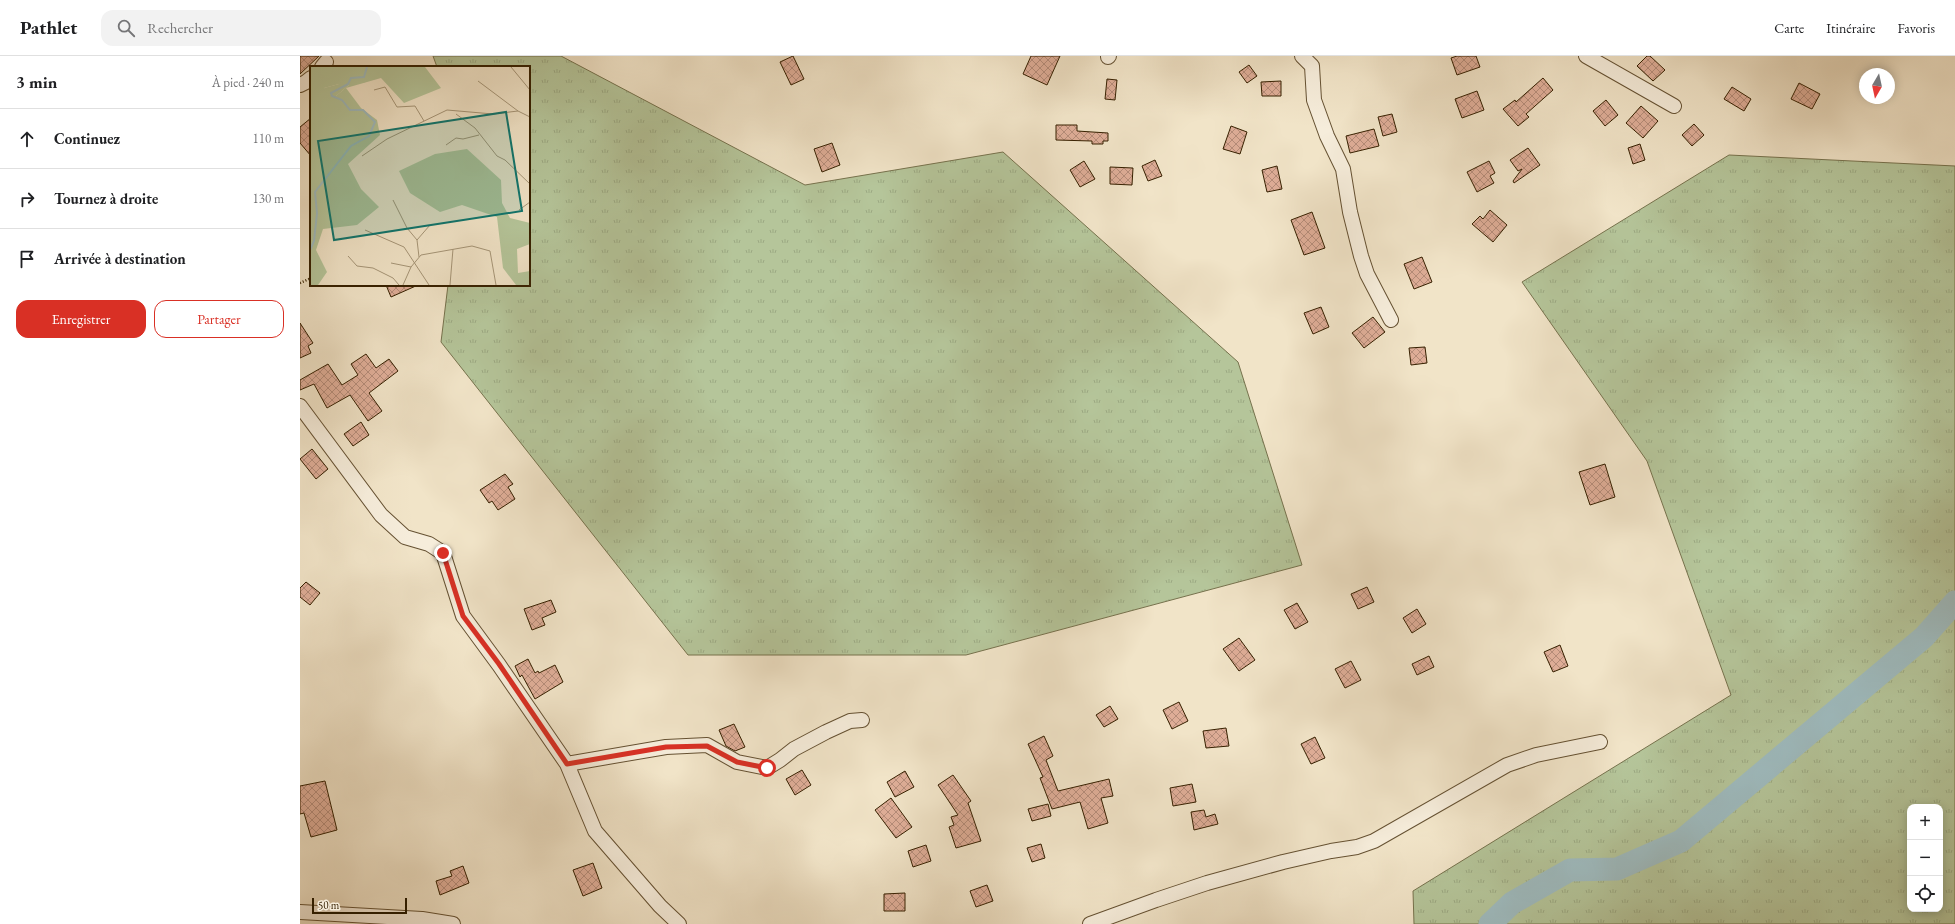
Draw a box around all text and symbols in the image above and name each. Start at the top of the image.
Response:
search box [101,10,381,46]
text: Pathlet [20,15,77,40]
icon: search [115,17,137,39]
text: Rechercher [147,18,213,37]
text: Carte [1774,19,1804,37]
text: Itinéraire [1826,19,1876,37]
text: Favoris [1898,19,1935,37]
inset map [310,66,530,286]
north arrow [1859,68,1895,104]
text: 3 min [16,71,57,93]
text: À pied · 240 m [212,74,284,91]
icon: ahead [16,128,38,150]
text: Continuez [54,129,120,148]
text: 110 m [253,130,284,147]
icon: right [16,188,38,210]
text: Tournez à droite [54,189,158,208]
text: 130 m [253,190,284,207]
icon: arrive [16,248,38,270]
text: Arrivée à destination [54,249,186,268]
button: Enregistrer [16,300,146,338]
button: Partager [154,300,284,338]
route end [434,544,452,562]
route start [758,759,776,777]
map controls [1907,804,1943,912]
button: + [1907,804,1943,840]
button: − [1907,840,1943,876]
button: locate [1907,876,1943,912]
scale bar [312,896,407,915]
text: 50 m [318,898,339,912]

